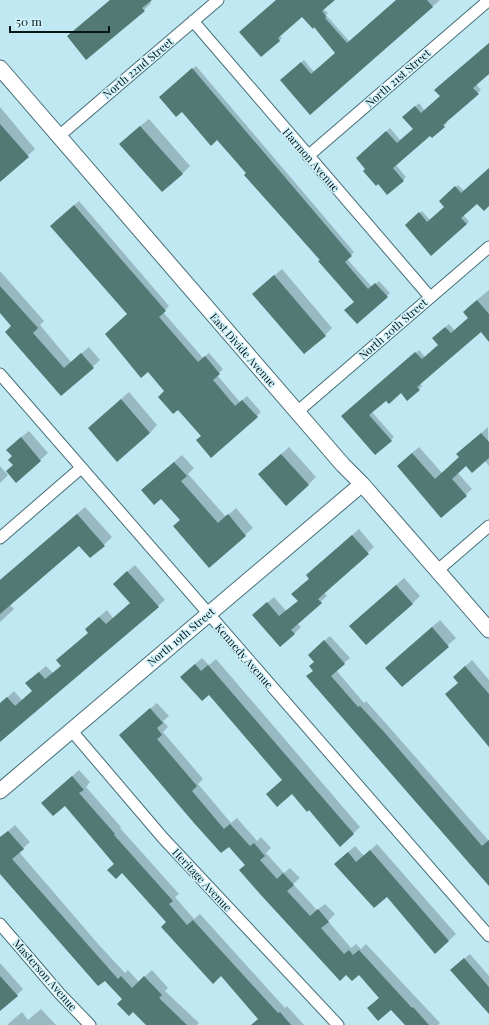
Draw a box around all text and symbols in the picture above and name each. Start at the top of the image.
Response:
scale bar [10,8,109,34]
text: 50 m [16,13,42,29]
street label: North 22nd Street [99,34,176,101]
street label: North 21st Street [362,45,434,110]
street label: Harmon Avenue [280,125,343,195]
street label: North 20th Street [355,295,430,363]
street label: East Divide Avenue [207,309,280,390]
street label: North 19th Street [144,604,218,669]
street label: Kennedy Avenue [212,620,277,692]
street label: Heritage Avenue [169,845,236,915]
street label: Masterson Avenue [10,936,81,1014]

